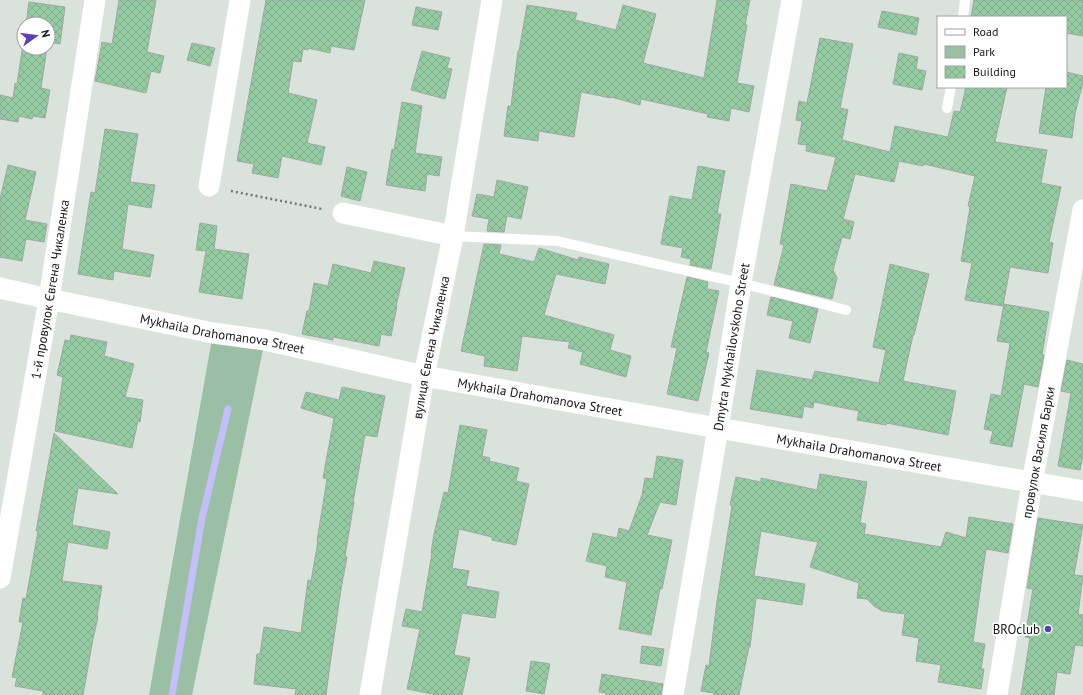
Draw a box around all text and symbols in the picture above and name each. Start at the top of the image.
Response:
north arrow [16,16,56,56]
legend [937,16,1067,88]
text: Road [973,24,998,39]
text: N [38,28,53,39]
text: Park [973,44,995,59]
text: Building [973,64,1016,79]
street label: 1-й провулок Євгена Чикаленка [27,198,73,380]
street label: Dmytra Mykhailovskoho Street [710,261,754,432]
street label: вулиця Євгена Чикаленка [409,274,454,420]
street label: Mykhaila Drahomanova Street [138,310,307,358]
street label: Mykhaila Drahomanova Street [456,374,624,420]
street label: провулок Василя Барки [1018,385,1059,520]
street label: Mykhaila Drahomanova Street [775,430,944,476]
place label: BROclub [993,621,1040,638]
marker: BROclub [1043,624,1053,634]

